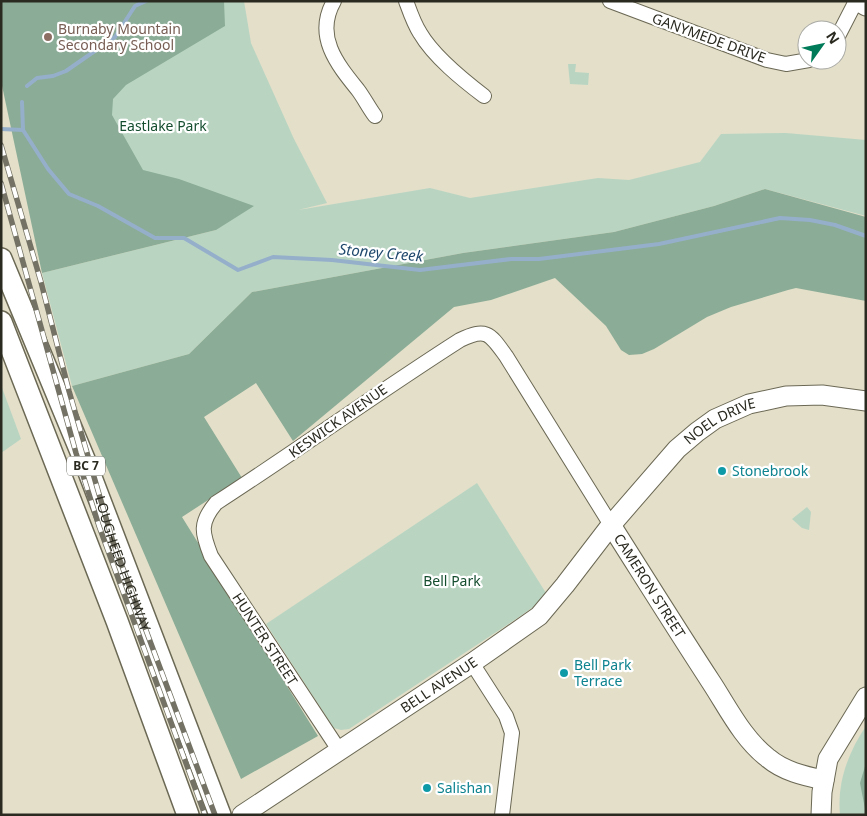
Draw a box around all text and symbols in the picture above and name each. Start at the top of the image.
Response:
street label: GANYMEDE DRIVE [650,8,769,67]
place label: Burnaby Mountain Secondary School [58,19,181,54]
north arrow [797,20,847,70]
text: N [822,28,844,48]
marker: Burnaby Mountain Secondary School [42,31,54,43]
park label: Eastlake Park [119,116,207,135]
water label: Stoney Creek [338,238,425,266]
street label: KESWICK AVENUE [285,379,391,462]
street label: NOEL DRIVE [679,393,757,448]
road number: BC 7 [67,456,105,476]
place label: Stonebrook [732,461,809,480]
marker: Stonebrook [716,465,728,477]
street label: LOUGHEED HIGHWAY [91,493,156,634]
street label: CAMERON STREET [610,530,690,641]
park label: Bell Park [423,571,481,590]
street label: HUNTER STREET [228,589,303,689]
street label: BELL AVENUE [396,652,481,717]
place label: Bell Park Terrace [574,655,632,690]
marker: Bell Park Terrace [558,667,570,679]
place label: Salishan [437,778,492,797]
marker: Salishan [421,782,433,794]

